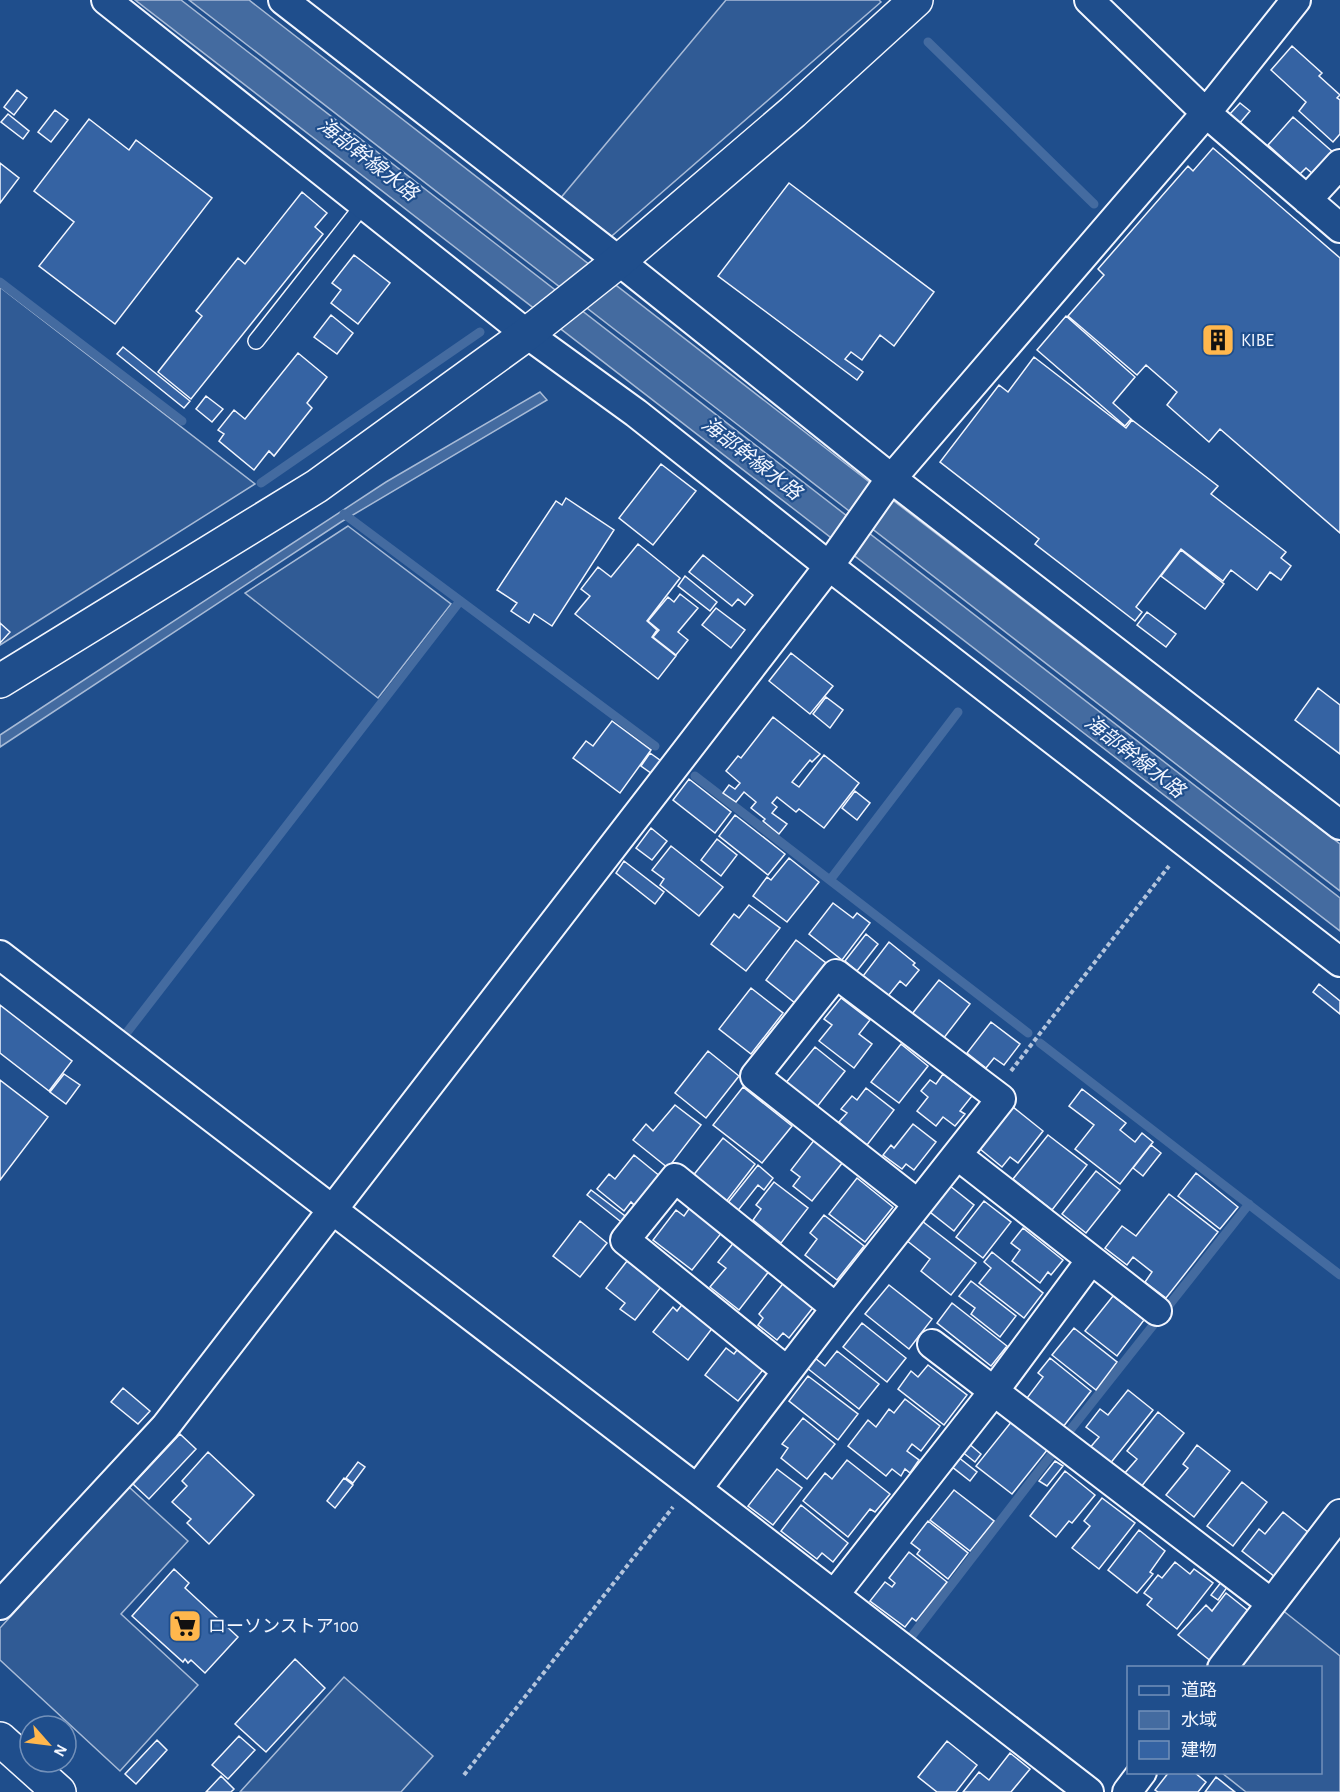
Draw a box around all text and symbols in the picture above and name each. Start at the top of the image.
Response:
water label: 海部幹線水路 [314,114,423,206]
building icon: KIBE [1200,322,1236,358]
place label: KIBE [1241,332,1274,350]
water label: 海部幹線水路 [698,413,807,505]
water label: 海部幹線水路 [1081,711,1190,803]
supermarket icon: ローソンストア100 [167,1608,203,1644]
place label: ローソンストア100 [208,1618,359,1636]
legend [1127,1666,1322,1774]
text: 道路 [1181,1680,1217,1700]
text: 水域 [1181,1711,1217,1730]
north arrow [18,1714,78,1774]
text: 建物 [1181,1740,1217,1760]
text: N [51,1742,70,1759]

